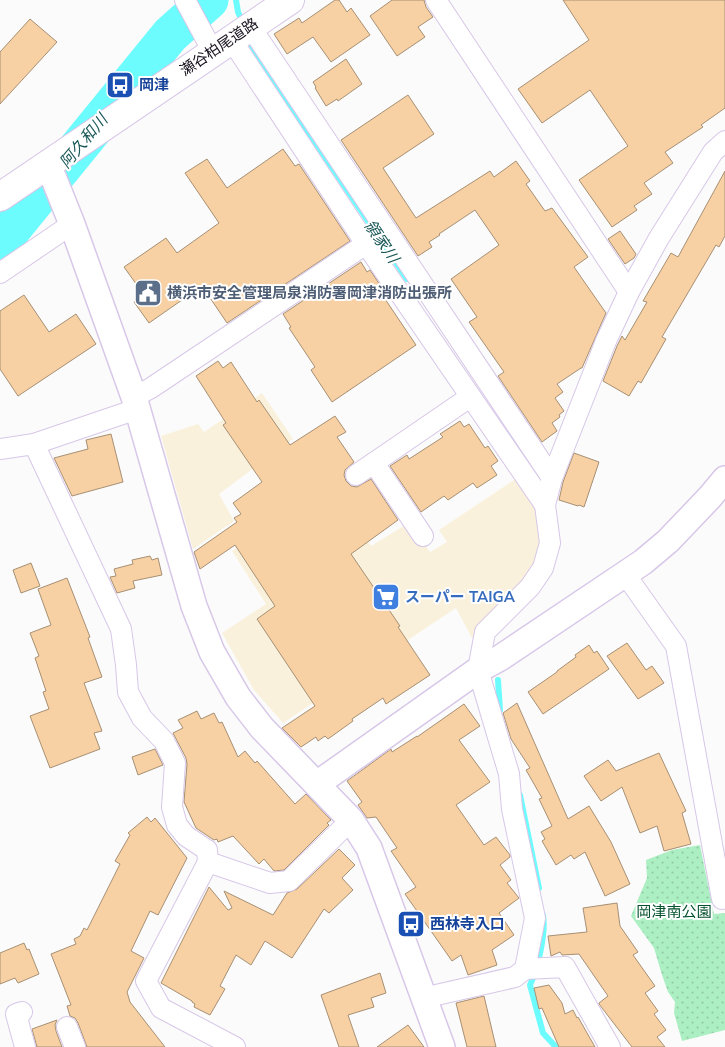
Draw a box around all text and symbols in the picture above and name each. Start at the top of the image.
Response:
street label: 瀬谷柏尾道路 [176,14,261,80]
bus stop icon: 岡津 [105,70,135,100]
place label: 岡津 [139,75,169,94]
water label: 阿久和川 [55,109,113,172]
water label: 領家川 [360,216,405,268]
public building icon: 横浜市安全管理局泉消防署岡津消防出張所 [133,278,163,308]
place label: 横浜市安全管理局泉消防署岡津消防出張所 [167,283,452,302]
supermarket icon: スーパー TAIGA [371,582,401,612]
place label: スーパー TAIGA [405,587,516,606]
park label: 岡津南公園 [636,902,712,921]
bus stop icon: 西林寺入口 [396,909,426,939]
place label: 西林寺入口 [430,914,505,933]

